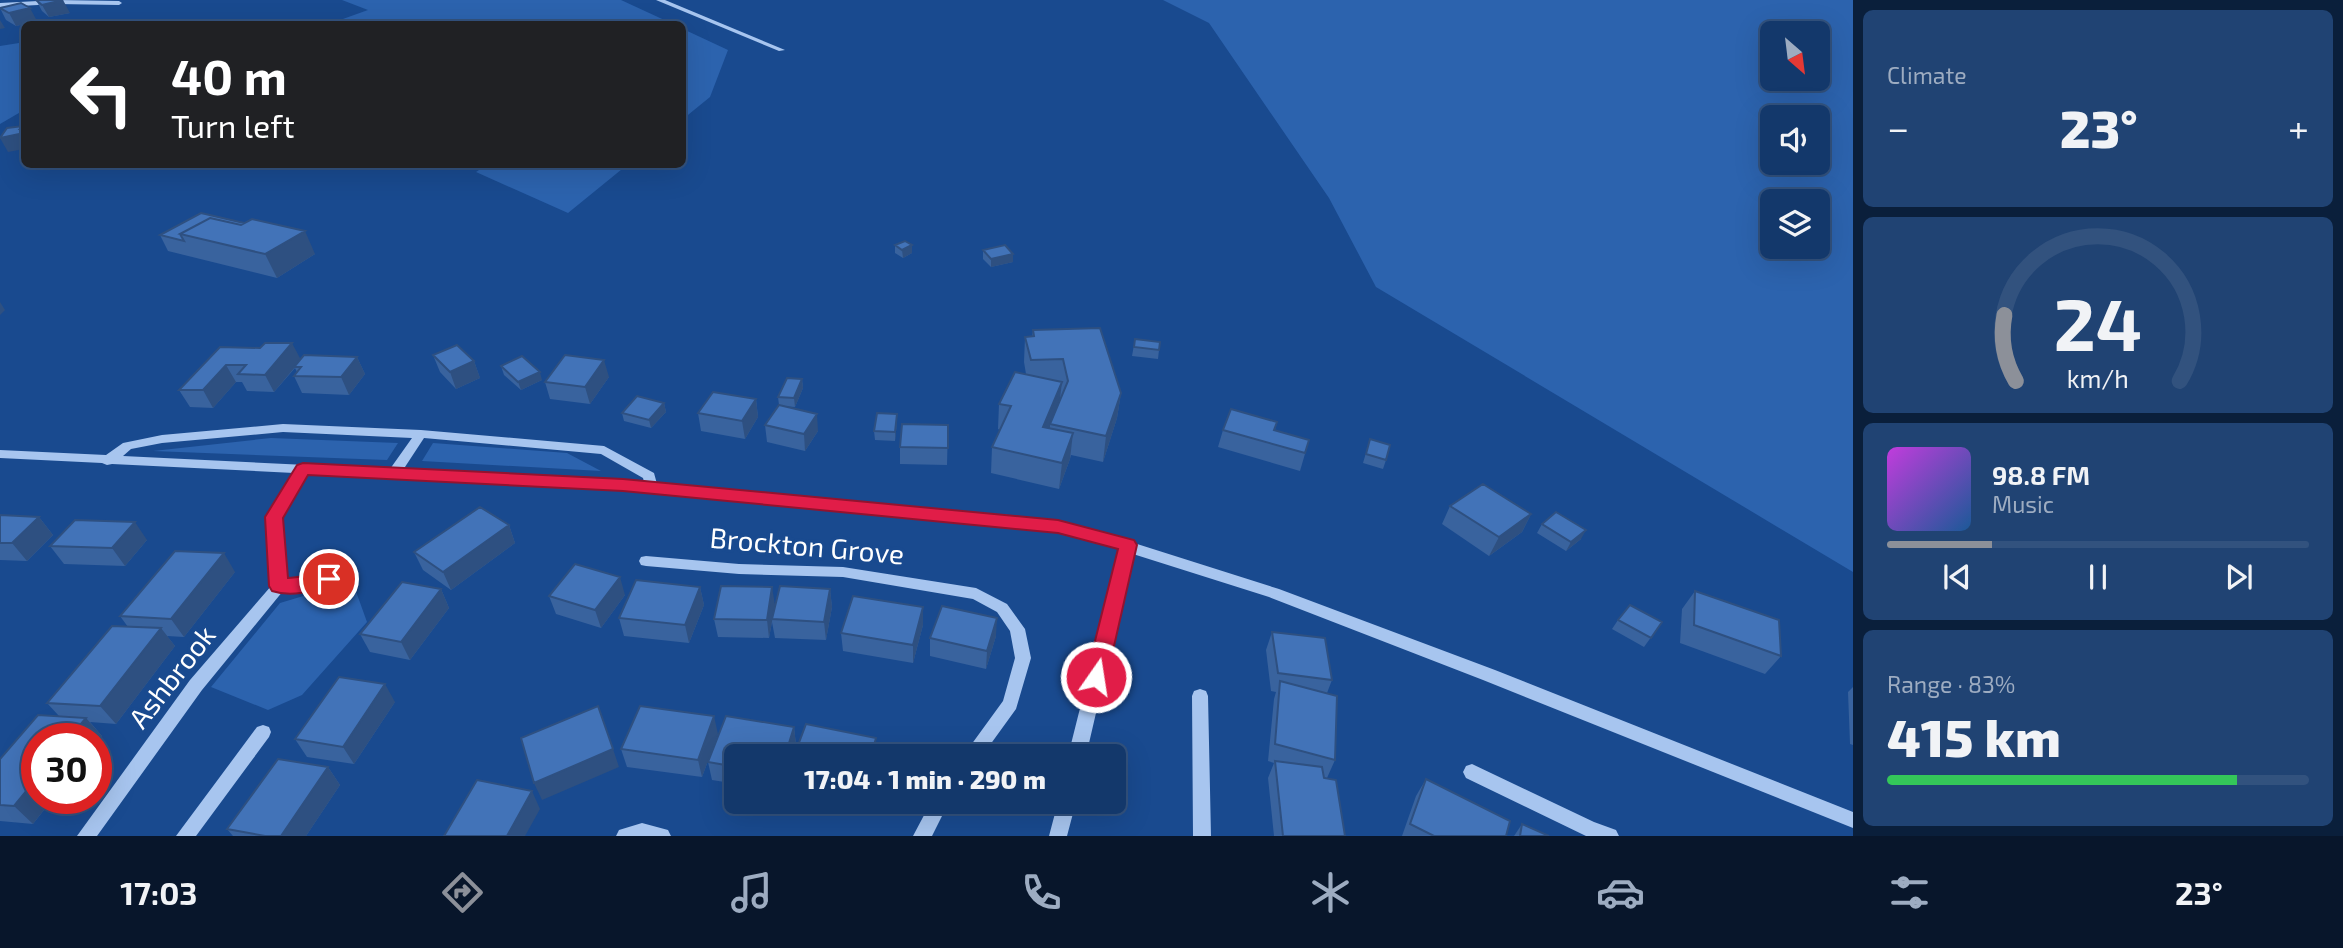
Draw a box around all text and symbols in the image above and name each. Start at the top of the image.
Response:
north arrow [1760,21,1830,91]
map controls [1760,21,1830,259]
text: 40 m [171,46,287,105]
icon: left [56,49,147,140]
text: Climate [1887,61,1967,89]
text: 23° [2060,96,2138,158]
text: − [1887,104,1909,150]
text: + [2288,104,2309,150]
button: sound [1760,105,1830,175]
text: Turn left [171,106,295,144]
button: layers [1760,189,1830,259]
text: 24 [2054,278,2142,366]
text: km/h [2067,363,2129,393]
text: 98.8 FM [1992,459,2090,490]
text: Music [1992,490,2054,518]
street label: Brockton Grove [708,520,906,570]
pin [299,549,359,609]
icon: previous [1938,558,1976,596]
icon: pause [2079,558,2117,596]
icon: next [2220,558,2258,596]
icon: arrive [310,560,348,598]
street label: Ashbrook [121,618,222,734]
position arrow [1059,640,1133,714]
text: Range · 83% [1887,670,2015,698]
text: 415 km [1887,705,2061,767]
speed limit sign: 30 [21,723,112,814]
text: 17:04 · 1 min · 290 m [804,763,1046,794]
icon: directions [438,868,487,917]
icon: music [727,868,776,917]
icon: phone [1017,868,1066,917]
icon: climate [1306,868,1355,917]
icon: car [1596,868,1645,917]
icon: filters [1885,868,1934,917]
text: 17:03 [120,873,198,911]
text: 23° [2175,873,2223,911]

